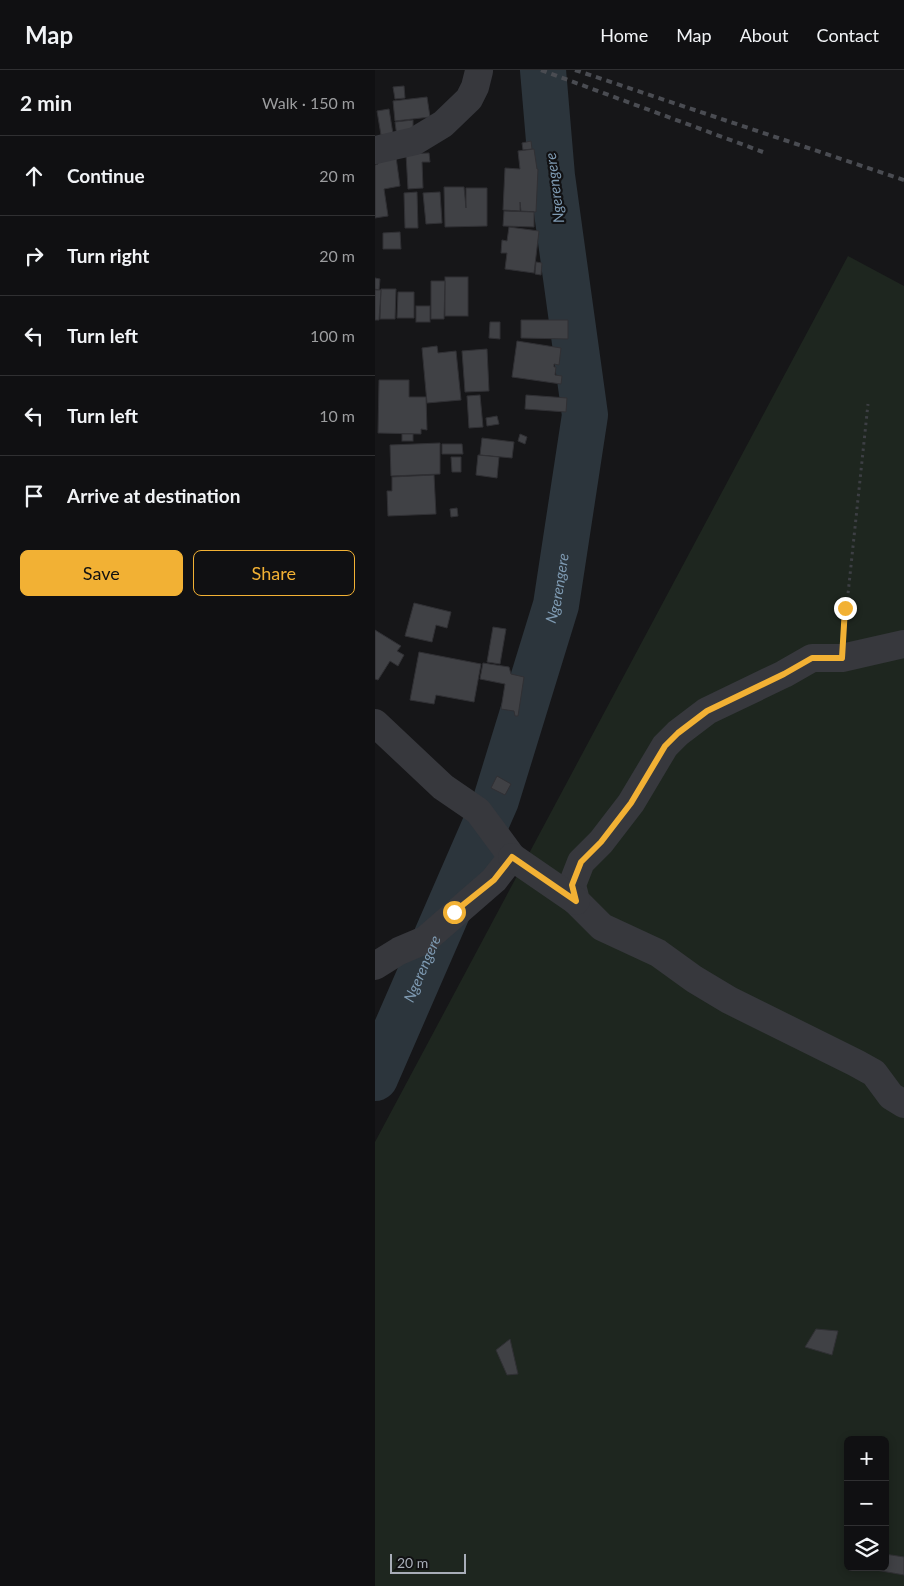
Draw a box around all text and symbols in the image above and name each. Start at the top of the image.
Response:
text: Map [25,20,73,49]
text: Home [600,24,648,46]
text: Map [676,24,712,46]
text: About [740,24,789,46]
text: Contact [817,24,879,46]
text: 2 min [20,90,72,115]
text: Walk · 150 m [262,93,355,112]
water label: Ngerengere [541,152,567,224]
icon: ahead [20,162,48,190]
text: Continue [67,164,145,187]
text: 20 m [319,166,355,185]
icon: right [20,242,48,270]
text: Turn right [67,244,149,267]
text: 20 m [319,246,355,265]
icon: left [20,322,48,350]
text: Turn left [67,324,138,347]
text: 100 m [310,326,355,345]
icon: left [20,402,48,430]
text: Turn left [67,404,138,427]
text: 10 m [319,406,355,425]
icon: arrive [20,482,48,510]
text: Arrive at destination [67,484,240,507]
button: Save [20,550,183,596]
button: Share [193,550,355,596]
water label: Ngerengere [541,552,572,625]
route end [834,597,857,620]
route start [443,901,466,924]
water label: Ngerengere [399,932,444,1005]
map controls [844,1436,889,1571]
button: + [844,1436,889,1481]
button: − [844,1481,889,1526]
button: layers [844,1526,889,1571]
scale bar [390,1551,466,1574]
text: 20 m [397,1554,428,1571]

